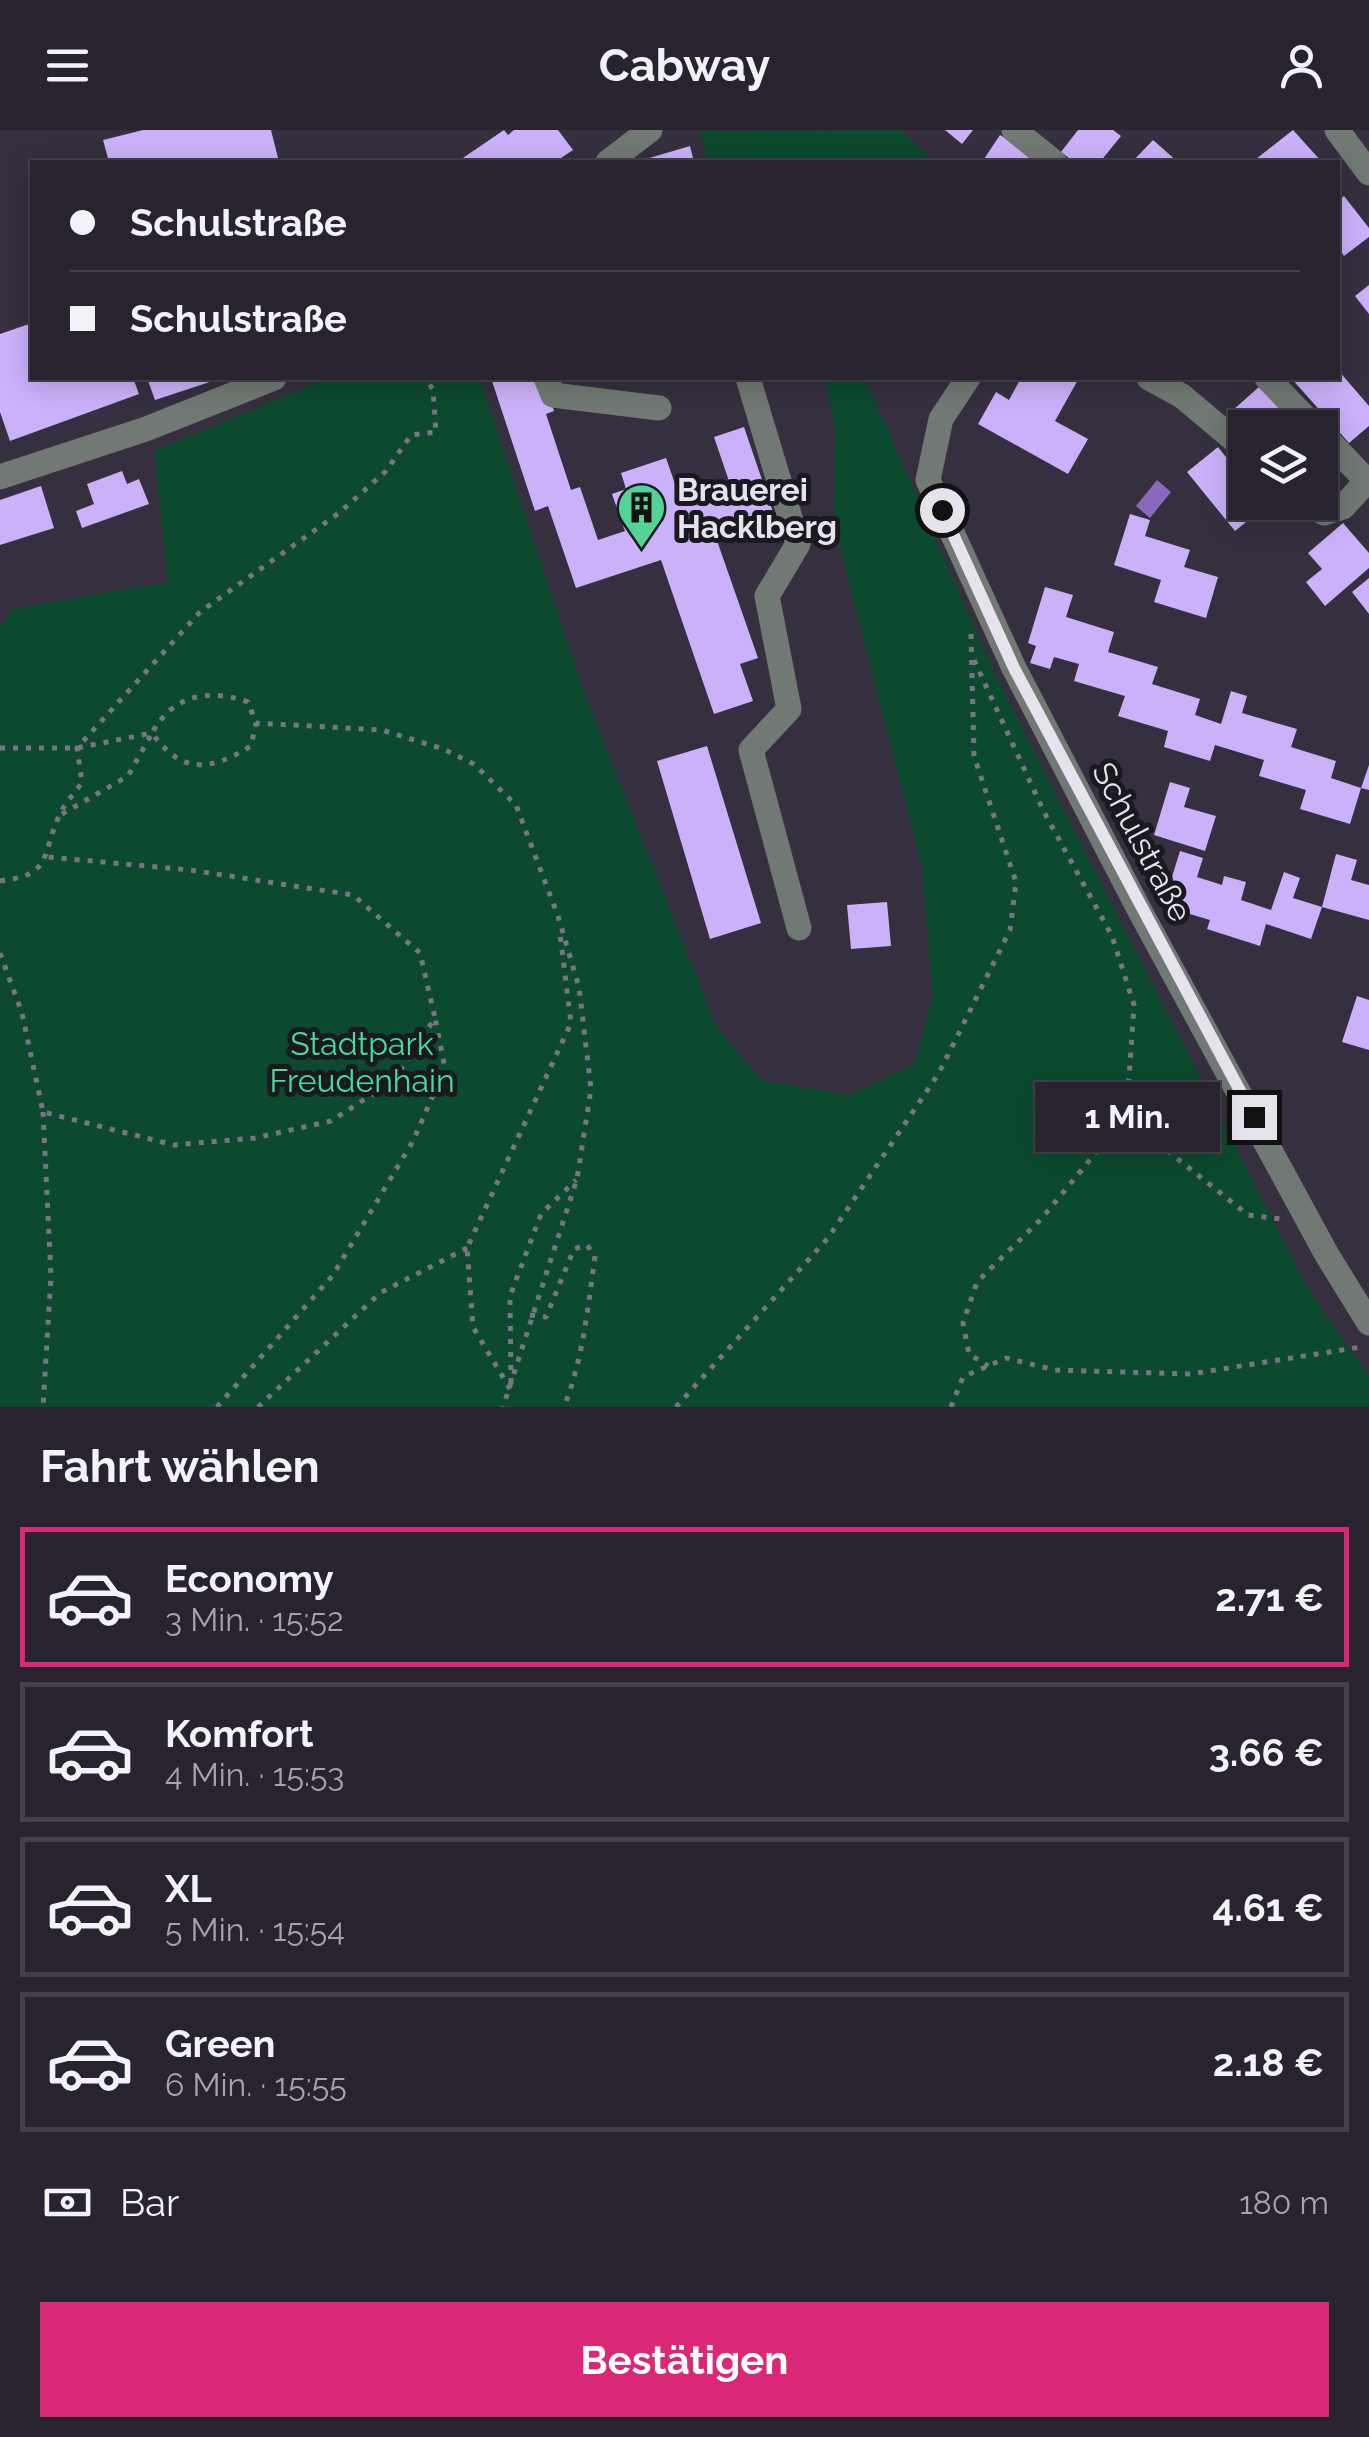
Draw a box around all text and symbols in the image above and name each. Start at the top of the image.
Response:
icon: menu [40,38,95,93]
icon: person [1274,38,1329,93]
text: Cabway [599,39,770,92]
text: Schulstraße [130,200,347,245]
text: Schulstraße [130,296,347,341]
map controls [1228,410,1338,520]
button: layers [1228,410,1338,520]
place label: Brauerei Hacklberg [677,471,837,545]
building icon: Brauerei Hacklberg [616,482,668,550]
route start [920,488,965,533]
street label: Schulstraße [1085,756,1200,928]
park label: Stadtpark Freudenhain [269,1025,455,1099]
callout: 1 Min. [1034,1082,1219,1152]
route end [1232,1095,1277,1140]
text: 1 Min. [1085,1098,1170,1135]
text: Fahrt wählen [40,1440,320,1493]
icon: car [45,1552,135,1642]
text: Economy [165,1556,334,1601]
text: 2.71 € [1215,1575,1324,1620]
text: 3 Min. · 15:52 [165,1601,344,1638]
icon: car [45,1707,135,1797]
text: Komfort [165,1711,314,1756]
text: 3.66 € [1209,1730,1324,1775]
text: 4 Min. · 15:53 [165,1756,344,1793]
icon: car [45,1862,135,1952]
text: XL [165,1866,212,1911]
text: 4.61 € [1212,1885,1324,1930]
text: 5 Min. · 15:54 [165,1911,345,1948]
icon: car [45,2017,135,2107]
text: Green [165,2021,275,2066]
text: 2.18 € [1213,2040,1324,2085]
text: 6 Min. · 15:55 [165,2066,347,2103]
icon: cash [40,2175,95,2230]
text: Bar [120,2180,179,2225]
text: 180 m [1239,2184,1329,2221]
button: Bestätigen [40,2302,1329,2417]

